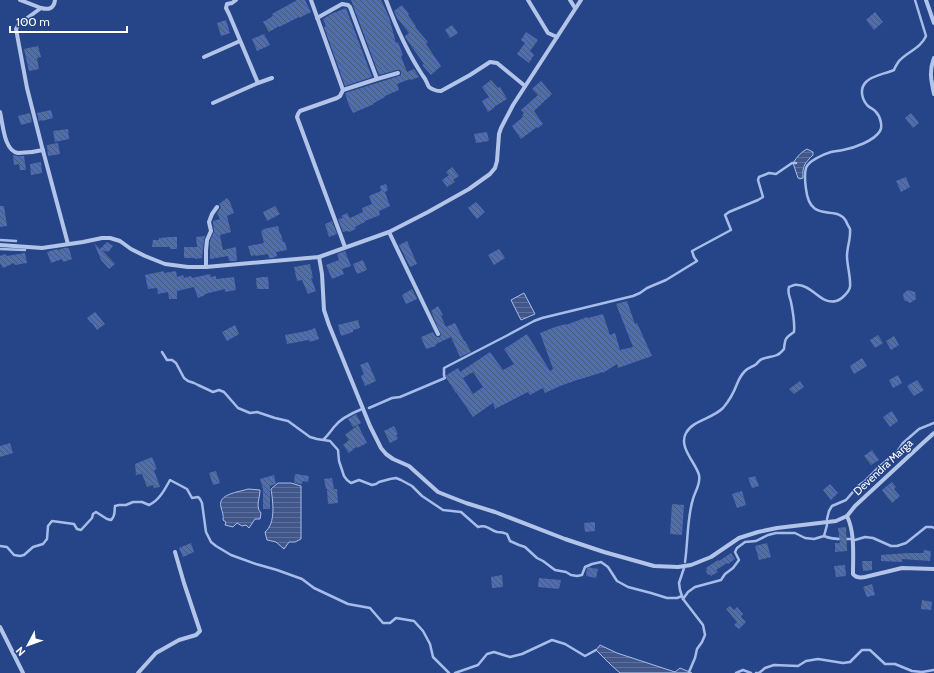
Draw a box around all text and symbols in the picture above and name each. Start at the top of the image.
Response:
scale bar [10,8,127,34]
text: 100 m [16,14,50,29]
street label: Devendra Marga [850,435,916,498]
north arrow [8,625,48,665]
text: N [13,644,28,659]

